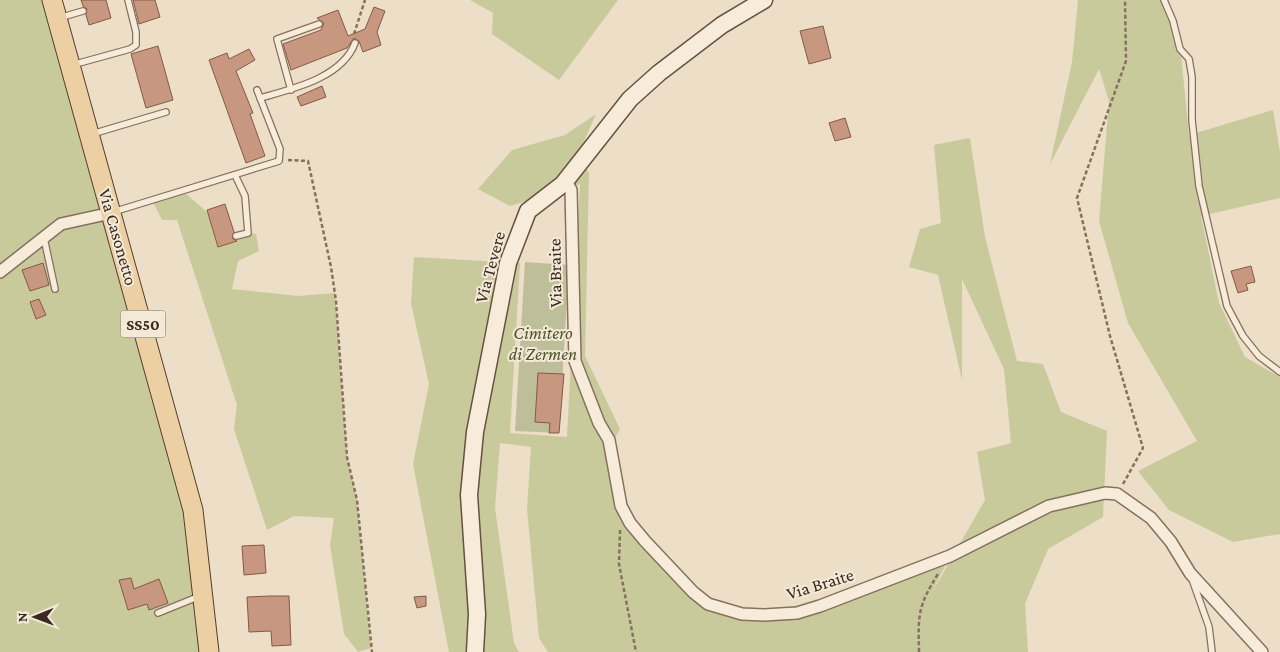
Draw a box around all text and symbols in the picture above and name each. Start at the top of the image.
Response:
street label: Via Casonetto [95,186,141,288]
street label: Via Tevere [471,229,509,305]
street label: Via Braite [544,238,566,308]
road number: SS50 [120,310,166,338]
park label: Cimitero di Zermen [509,323,577,364]
street label: Via Braite [784,564,856,604]
north arrow [10,592,60,642]
text: N [14,612,30,622]

